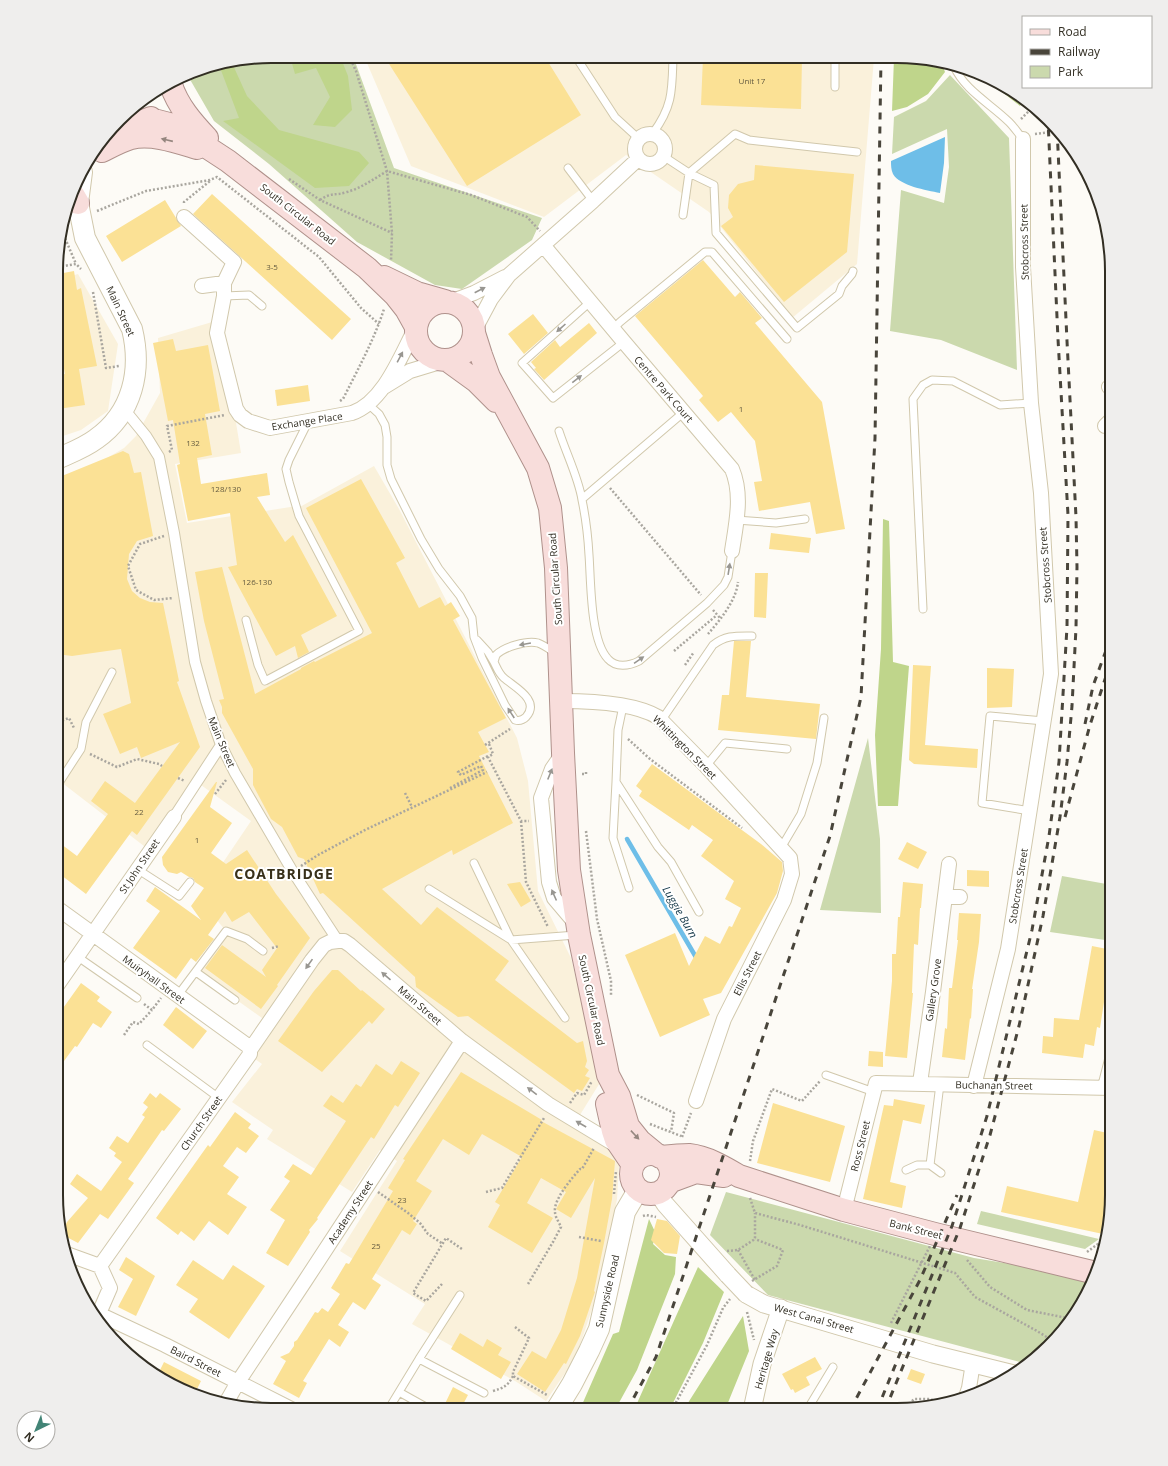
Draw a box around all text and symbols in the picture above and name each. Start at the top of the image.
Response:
legend [1022,16,1152,88]
text: Road [1058,23,1087,40]
text: Railway [1058,43,1101,60]
text: Park [1058,63,1084,80]
house number: Unit 17 [739,75,766,86]
one-way arrow [160,137,172,143]
street label: South Circular Road [257,180,339,248]
street label: Stobcross Street [1016,203,1032,280]
house number: 3-5 [266,261,278,272]
street label: Main Street [103,284,139,339]
one-way arrow [474,287,486,293]
one-way arrow [556,323,566,332]
one-way arrow [396,351,403,363]
street label: Centre Park Court [631,353,697,425]
one-way arrow [571,375,582,384]
house number: 1 [739,403,743,414]
street label: Exchange Place [271,408,344,434]
house number: 132 [186,437,200,448]
house number: 128/130 [211,483,242,494]
street label: Stobcross Street [1035,526,1055,603]
street label: South Circular Road [545,532,565,626]
one-way arrow [726,563,732,575]
house number: 126-130 [242,576,272,587]
one-way arrow [519,641,531,647]
one-way arrow [633,656,645,663]
one-way arrow [507,708,514,719]
street label: Whittington Street [650,712,720,782]
street label: Main Street [205,715,239,770]
one-way arrow [548,768,554,780]
house number: 22 [134,806,144,817]
house number: 1 [195,834,199,845]
street label: St John Street [116,836,163,896]
street label: Stobcross Street [1005,847,1031,925]
district label: COATBRIDGE [234,864,334,883]
water label: Luggie Burn [659,883,701,941]
one-way arrow [551,889,557,901]
street label: Ellis Street [730,948,764,998]
street label: Muiryhall Street [120,952,188,1007]
street label: South Circular Road [576,953,608,1047]
street label: Gallery Grove [922,957,944,1022]
one-way arrow [305,959,313,970]
one-way arrow [381,971,391,981]
street label: Main Street [395,982,445,1028]
street label: Buchanan Street [955,1077,1033,1093]
one-way arrow [526,1087,537,1096]
street label: Church Street [177,1092,225,1153]
street label: Ross Street [847,1119,873,1173]
one-way arrow [575,1120,587,1127]
one-way arrow [630,1130,640,1140]
street label: Academy Street [324,1177,376,1247]
house number: 23 [397,1194,407,1205]
street label: Bank Street [888,1216,944,1242]
house number: 25 [371,1240,381,1251]
street label: Sunnyside Road [592,1253,622,1329]
street label: West Canal Street [772,1300,856,1336]
street label: Heritage Way [751,1326,782,1391]
street label: Baird Street [168,1342,224,1380]
north arrow [16,1410,56,1450]
text: N [20,1429,37,1446]

